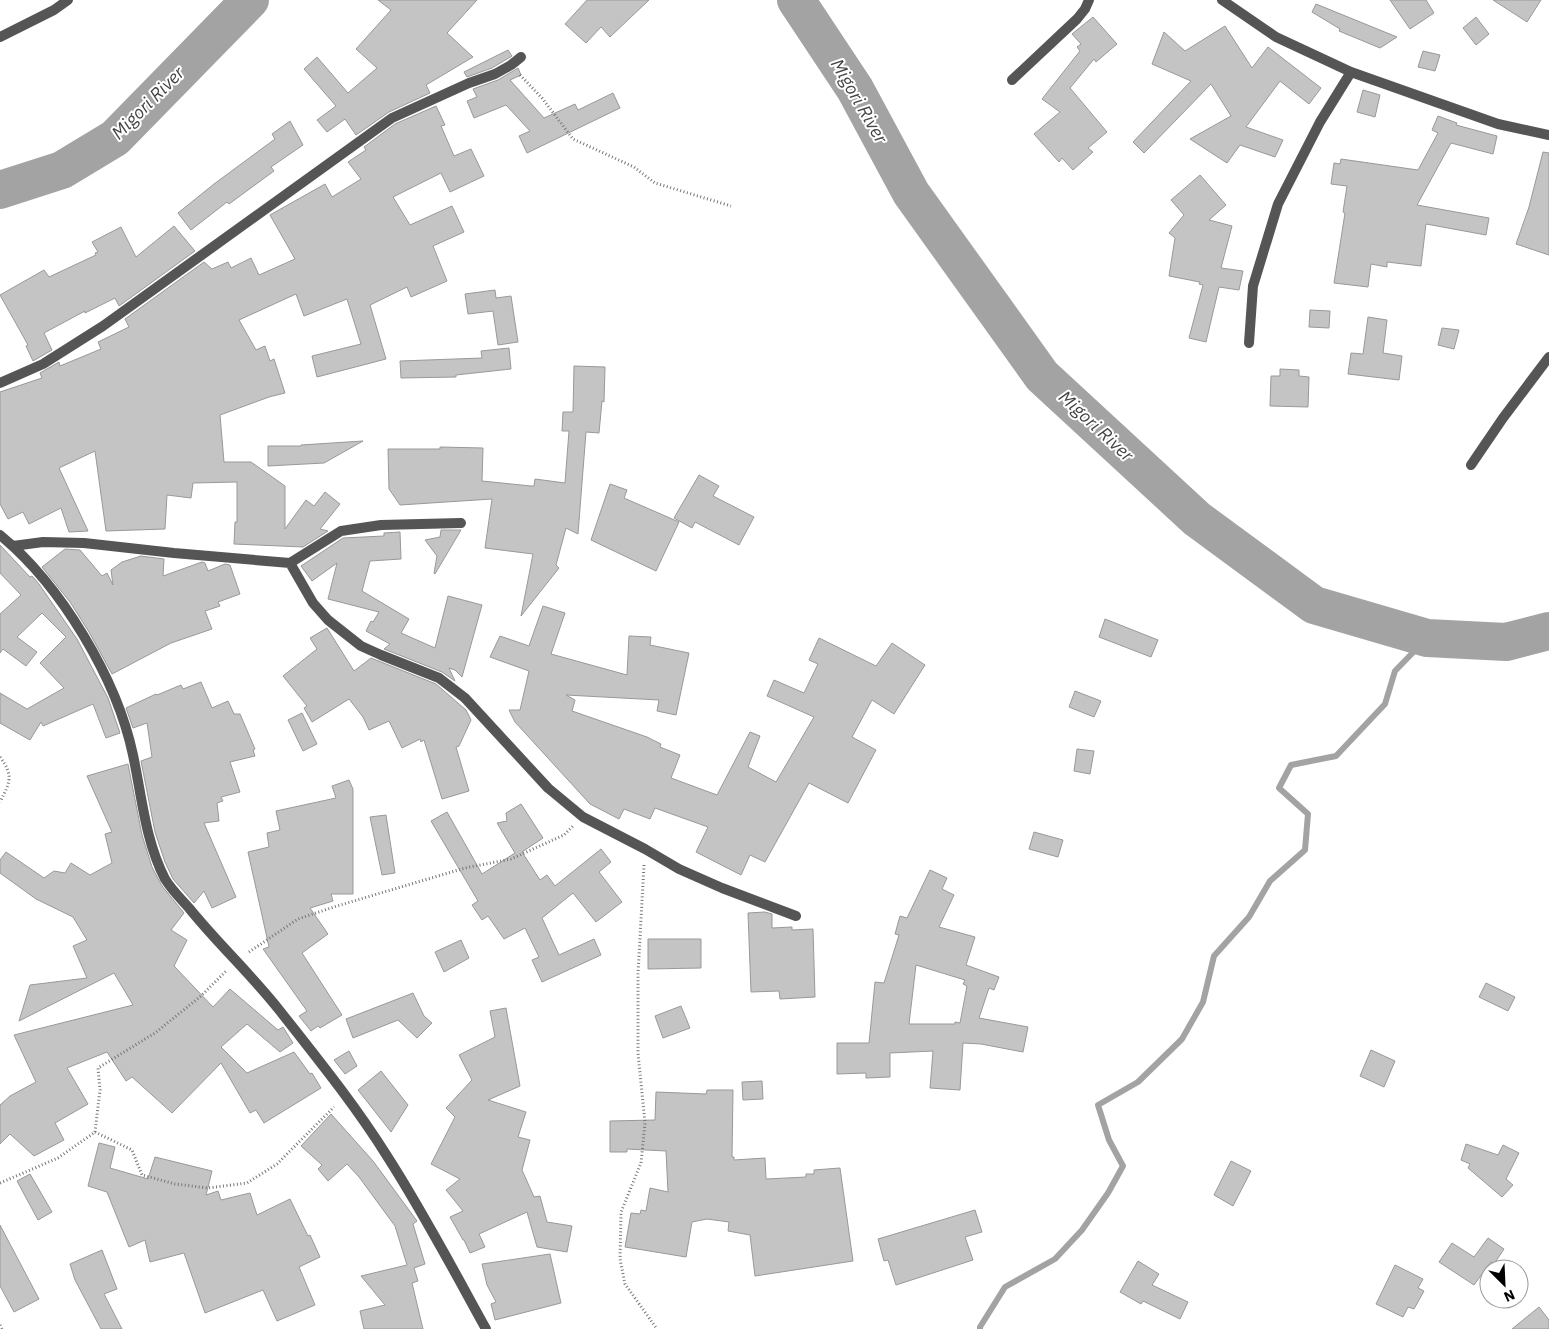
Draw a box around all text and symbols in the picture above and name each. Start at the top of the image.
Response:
water label: Migori River [826,54,893,147]
water label: Migori River [106,61,189,144]
water label: Migori River [1054,385,1139,466]
north arrow [1479,1259,1529,1309]
text: N [1501,1286,1518,1306]

